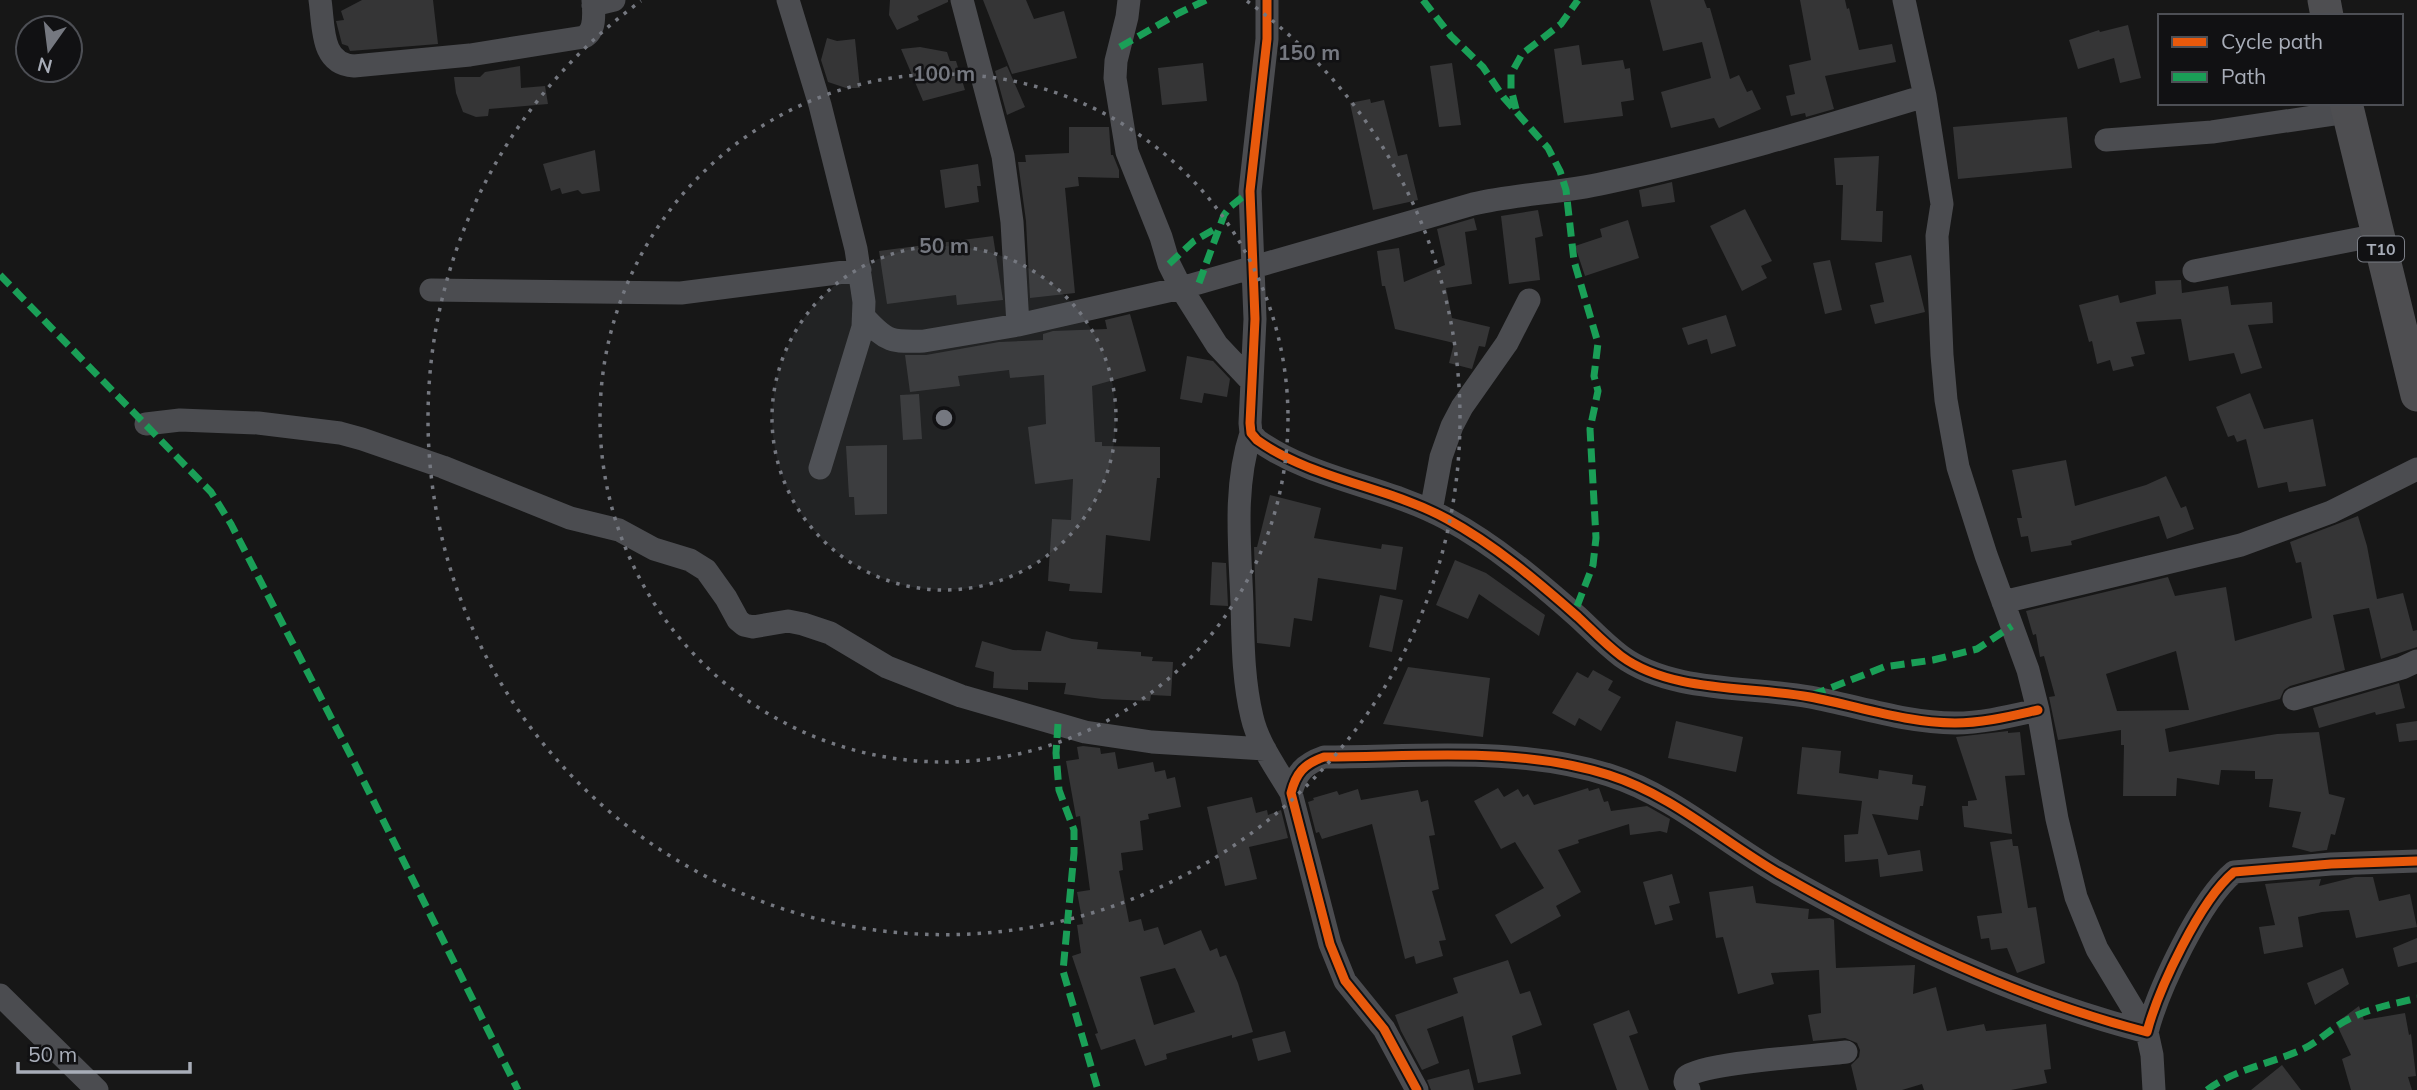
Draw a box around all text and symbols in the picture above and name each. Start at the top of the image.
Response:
north arrow [14,14,84,84]
legend [2158,14,2403,105]
text: Cycle path [2221,28,2323,54]
text: 150 m [1278,39,1340,65]
text: N [35,52,55,79]
text: 100 m [913,60,975,86]
text: Path [2221,63,2266,89]
text: 50 m [919,232,969,258]
road number: T10 [2358,236,2404,262]
centre of rings [932,406,956,430]
scale bar [18,1030,189,1074]
text: 50 m [28,1041,77,1067]

